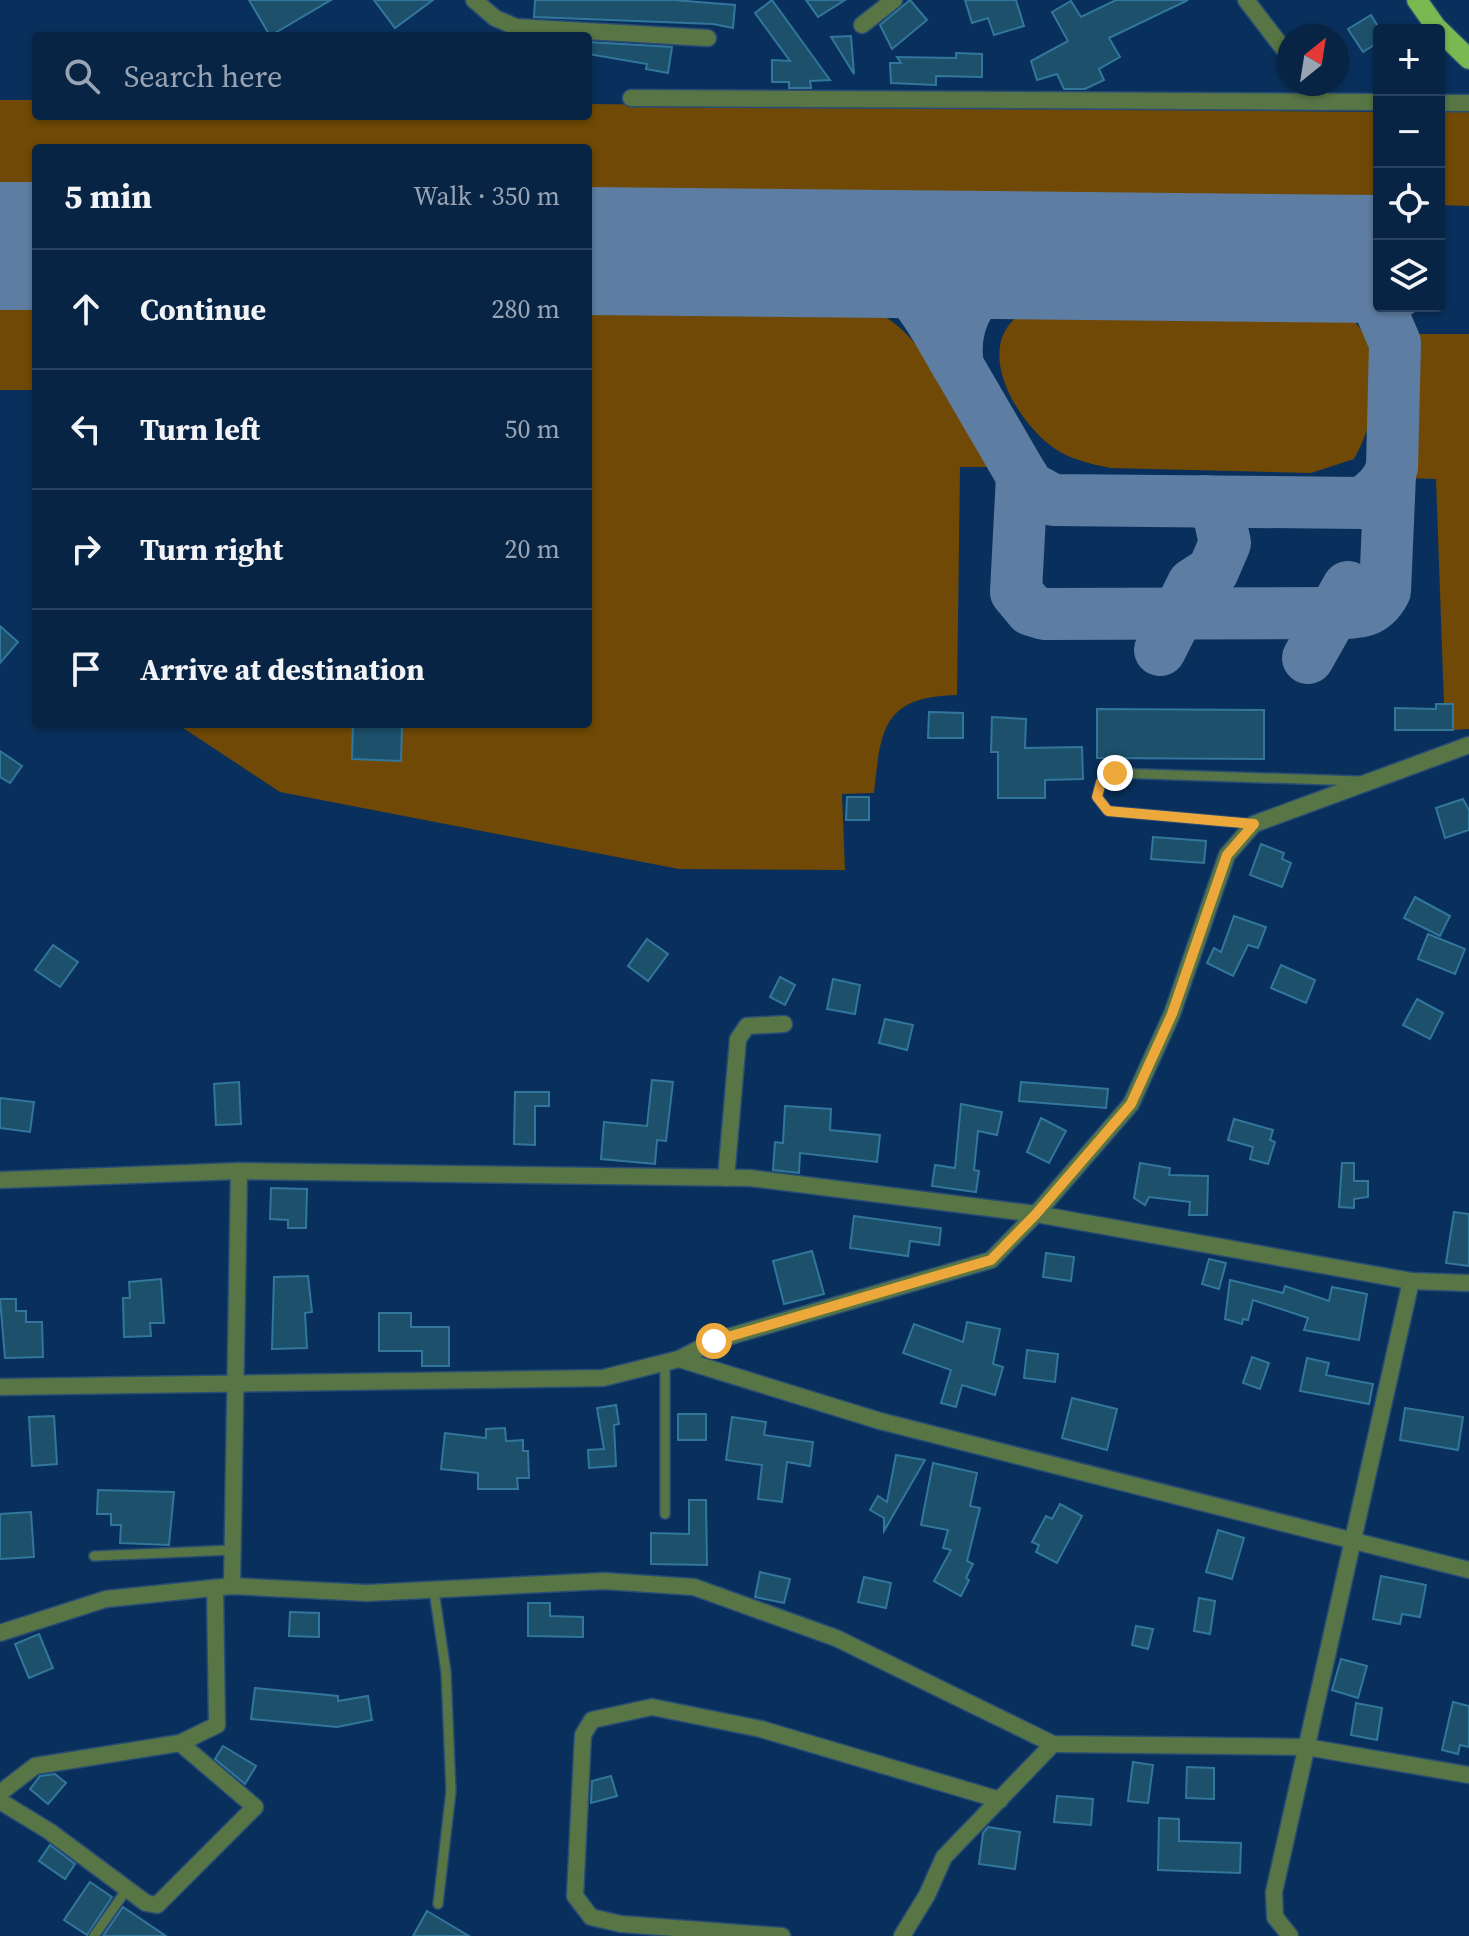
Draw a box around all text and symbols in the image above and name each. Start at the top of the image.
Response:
north arrow [1277,24,1349,96]
map controls [1373,24,1445,312]
button: + [1373,24,1445,96]
search box [32,32,592,120]
icon: search [60,54,104,98]
text: Search here [124,56,282,97]
button: − [1373,96,1445,168]
button: locate [1373,168,1445,240]
text: 5 min [64,173,152,219]
text: Walk · 350 m [413,178,560,214]
button: layers [1373,240,1445,312]
icon: ahead [64,287,108,331]
text: Continue [140,289,266,330]
text: 280 m [492,291,560,327]
icon: left [64,407,108,451]
text: Turn left [140,409,260,450]
text: 50 m [505,411,560,447]
icon: right [64,527,108,571]
text: Turn right [140,529,283,570]
text: 20 m [505,531,560,567]
icon: arrive [64,647,108,691]
text: Arrive at destination [140,649,425,690]
route end [1097,755,1133,791]
route start [696,1323,732,1359]

